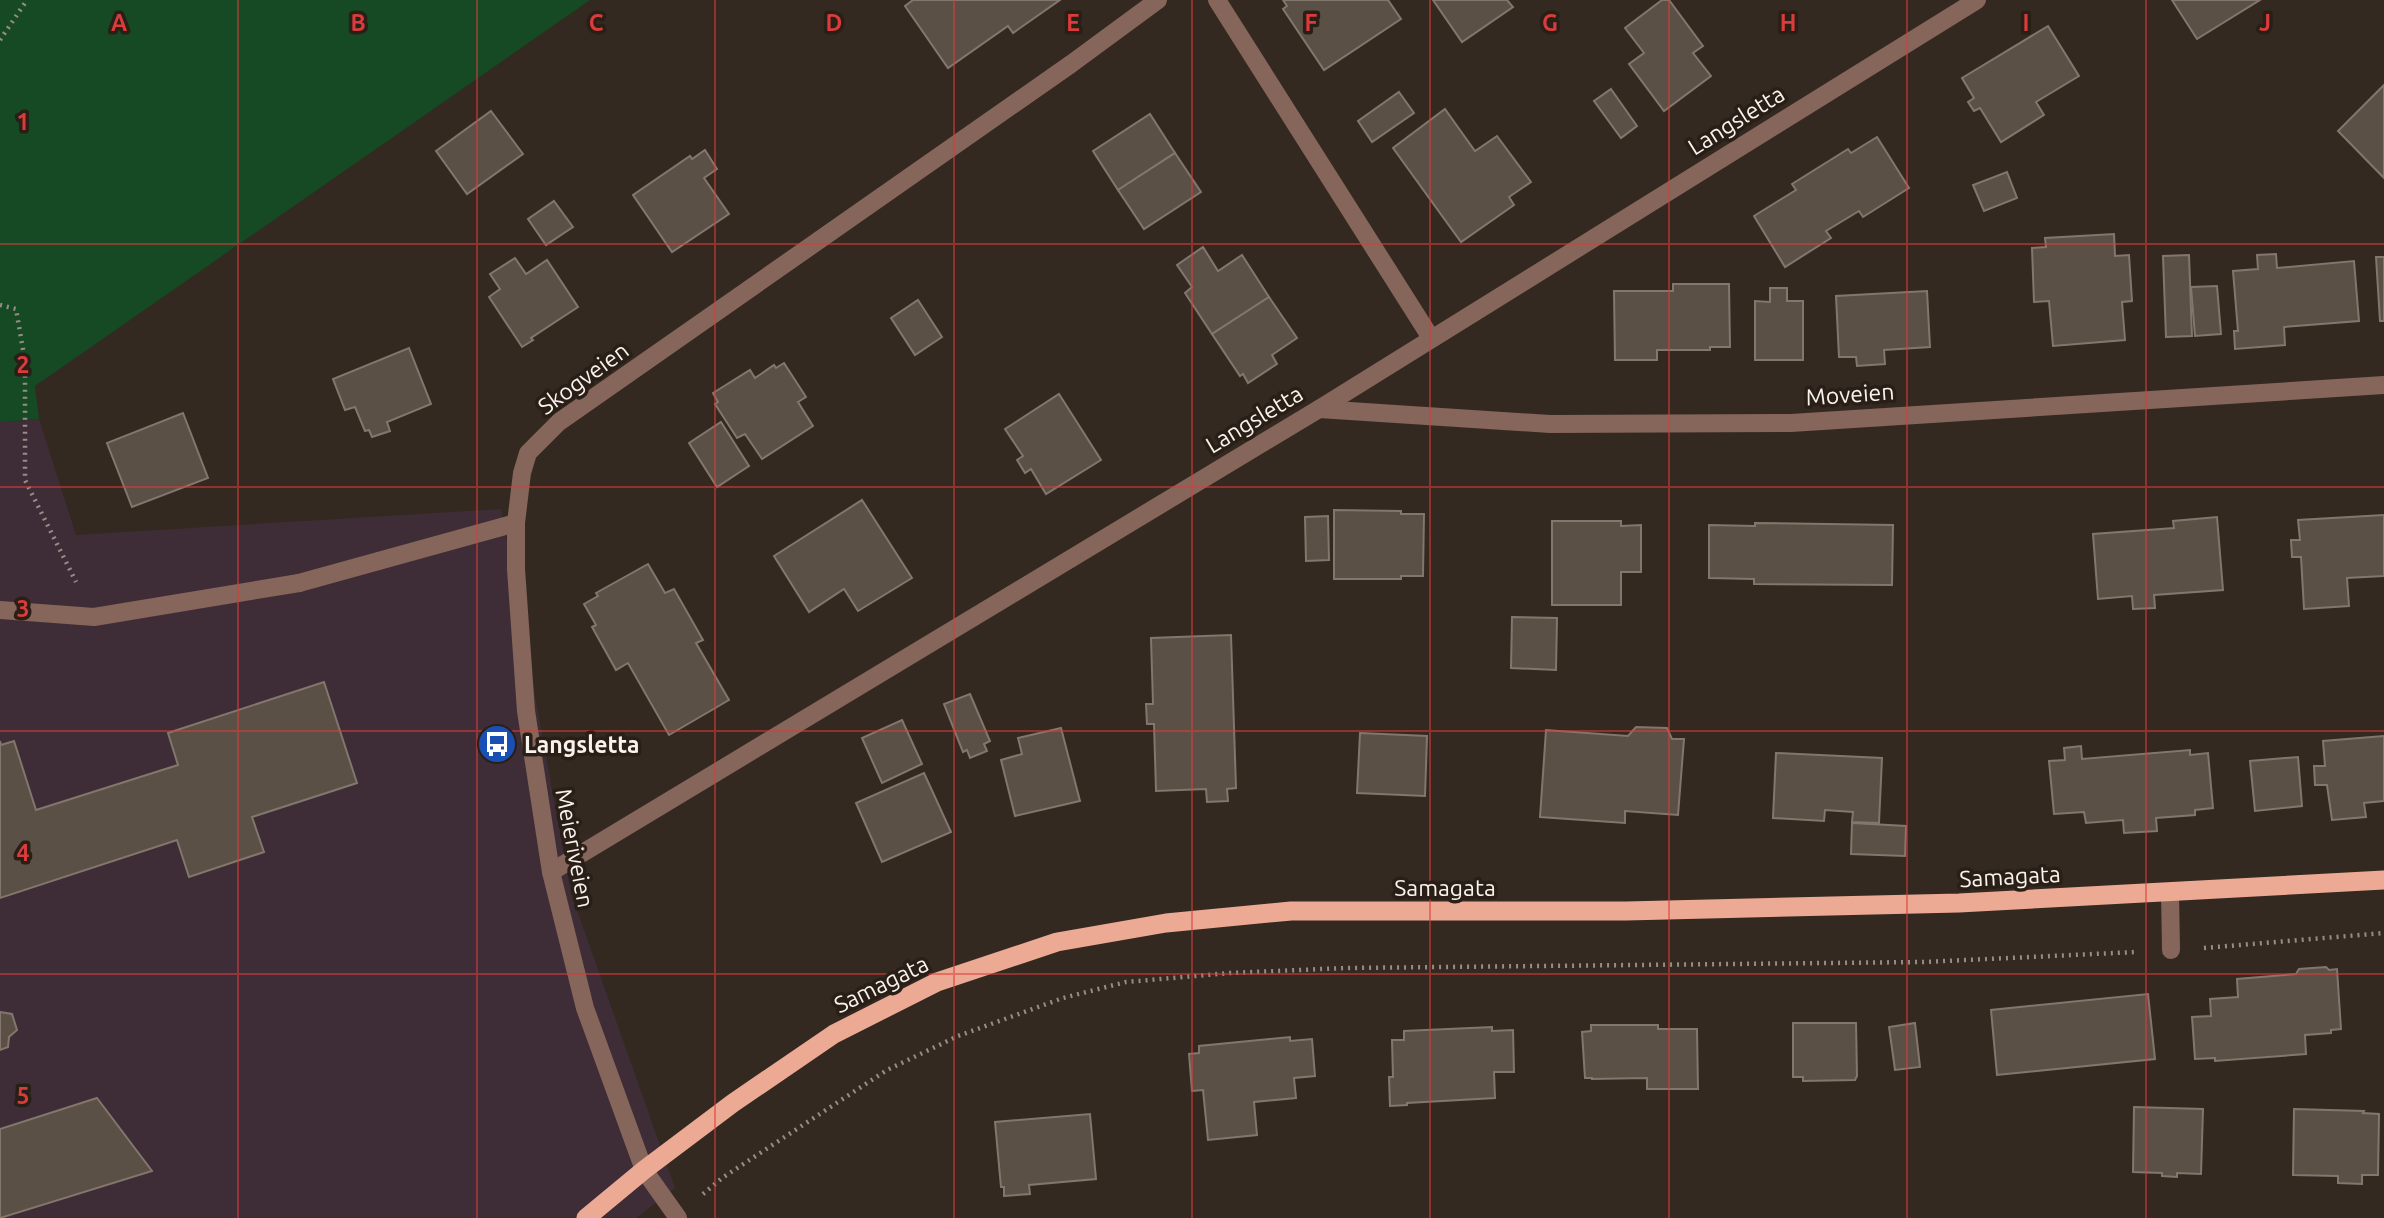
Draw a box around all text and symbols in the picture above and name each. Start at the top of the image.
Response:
text: A [111,10,127,35]
text: B [350,10,366,35]
text: C [589,10,604,35]
text: D [826,10,842,35]
text: E [1066,10,1080,35]
text: F [1305,10,1318,35]
text: G [1542,10,1558,35]
text: H [1780,10,1796,35]
text: I [2023,10,2029,35]
text: J [2259,10,2271,35]
street label: Langsletta [1683,81,1789,159]
text: 1 [17,109,29,134]
street label: Skogveien [533,337,633,419]
text: 2 [17,352,29,377]
street label: Moveien [1805,378,1895,410]
street label: Langsletta [1201,380,1307,458]
text: 3 [17,596,29,621]
bus stop icon: Langsletta [476,723,518,765]
place label: Langsletta [524,732,639,757]
street label: Meieriveien [551,786,599,910]
text: 4 [17,840,30,865]
street label: Samagata [1959,861,2061,891]
street label: Samagata [1394,875,1496,900]
street label: Samagata [830,951,932,1017]
text: 5 [17,1083,29,1108]

